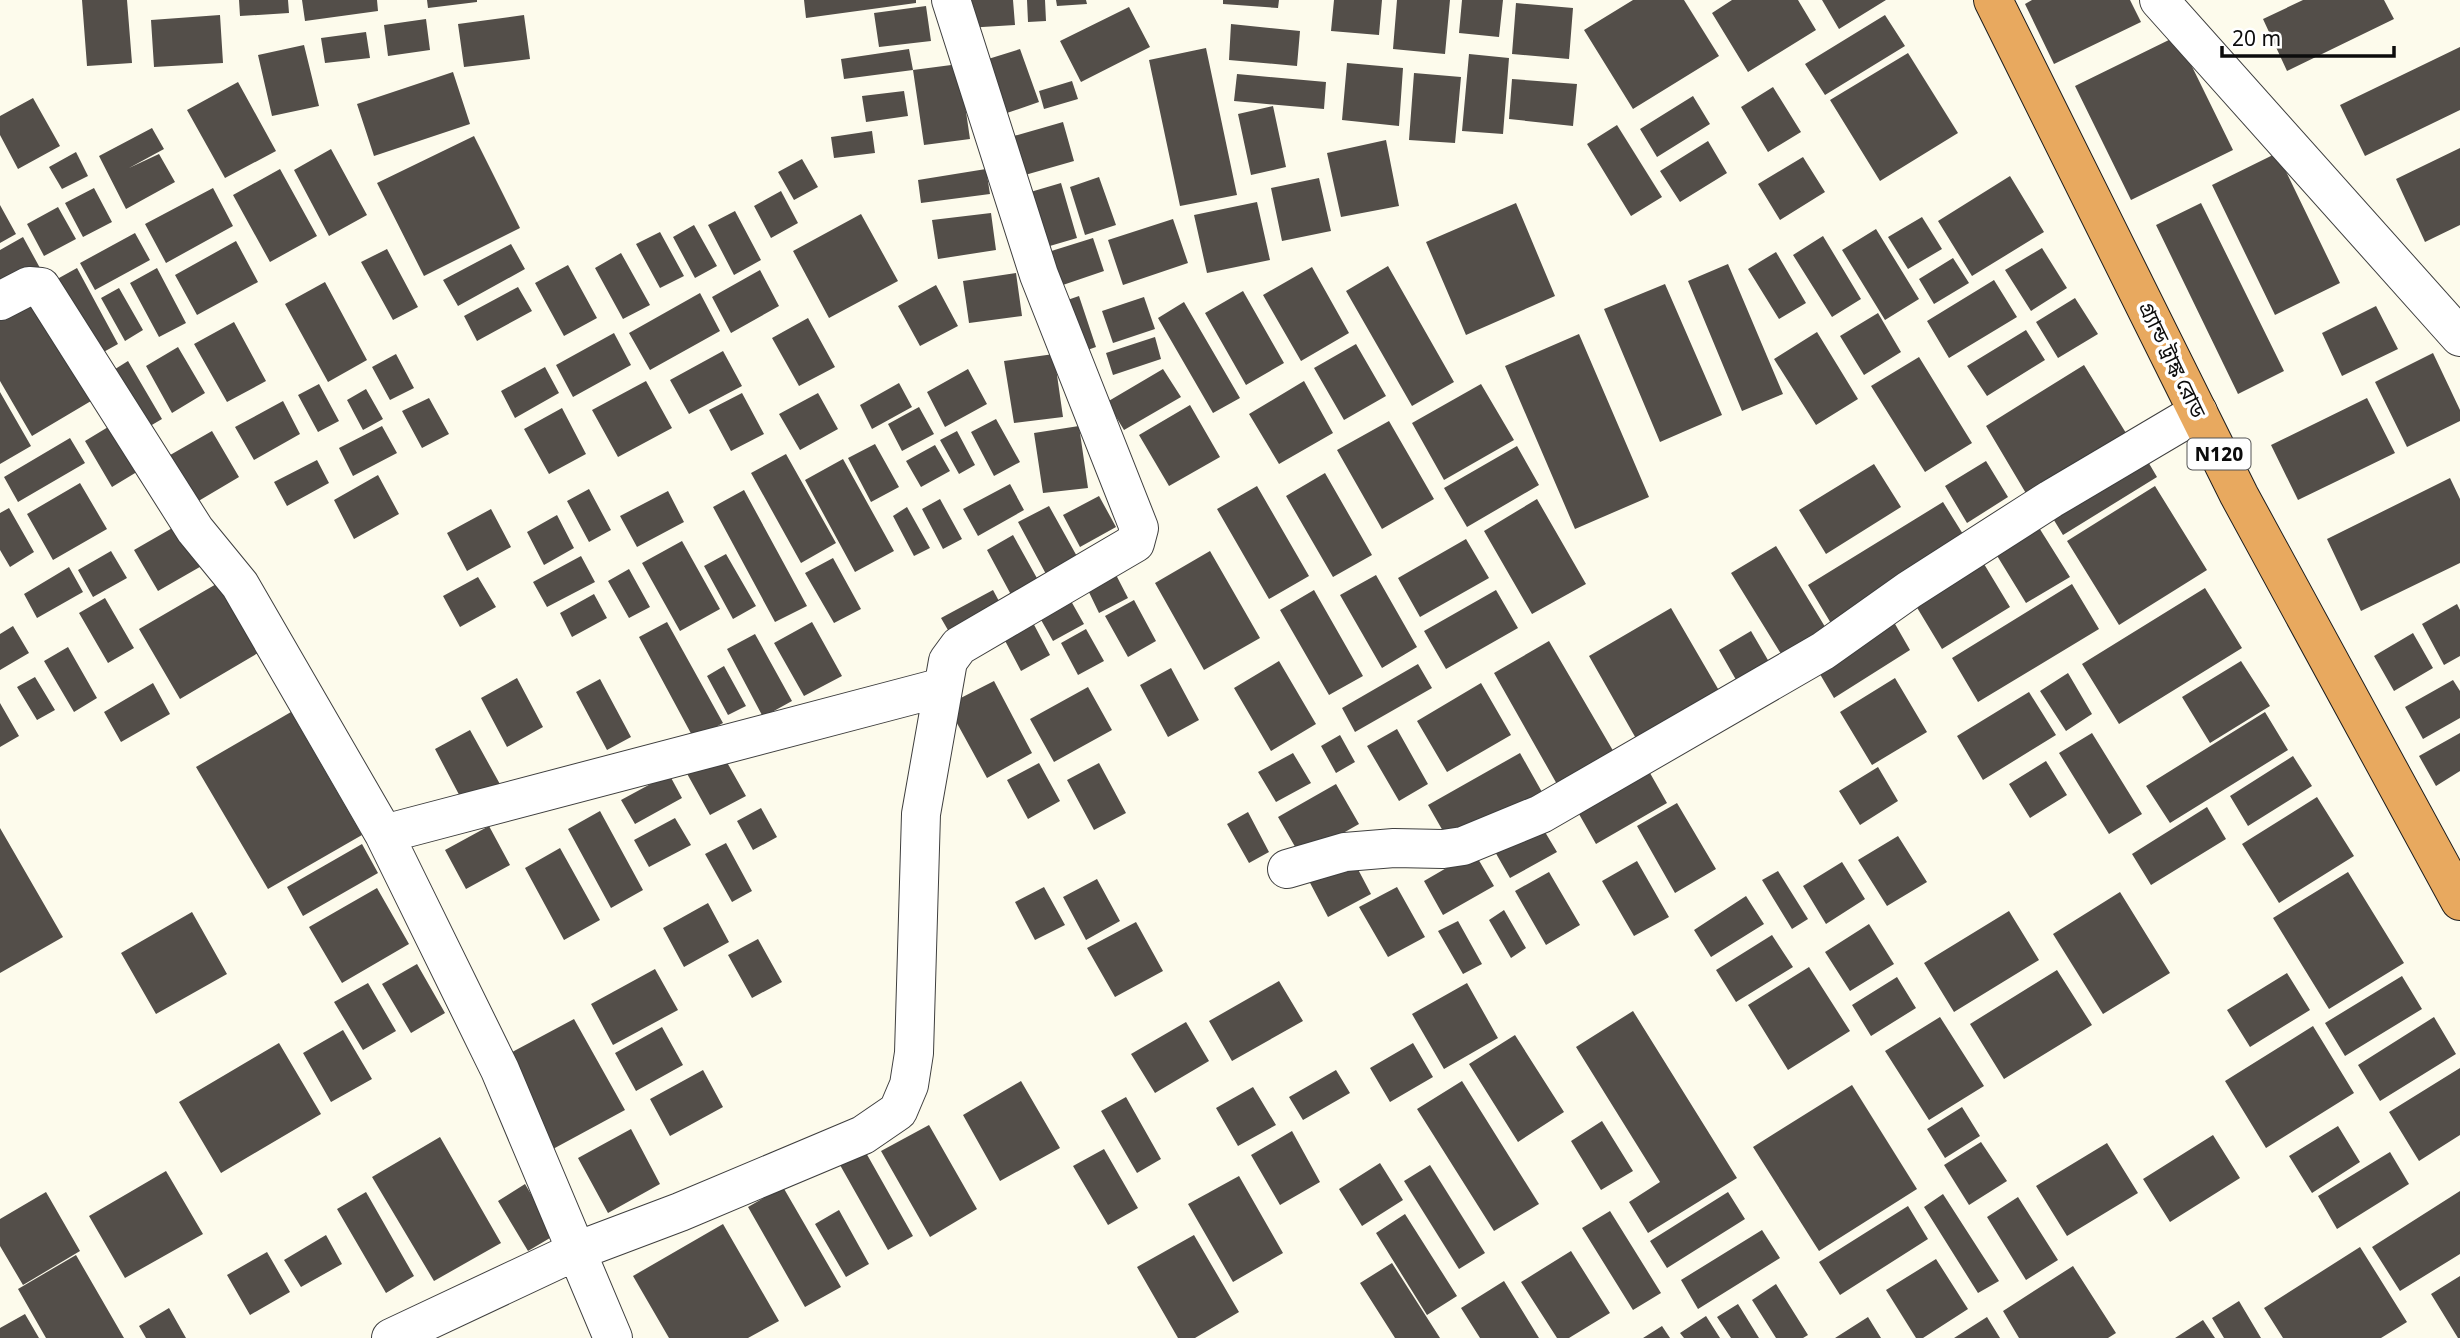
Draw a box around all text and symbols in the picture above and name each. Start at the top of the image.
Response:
scale bar [2222,14,2394,58]
text: 20 m [2232,27,2281,55]
street label: গ্র্যান্ড ট্রাঙ্ক রোড [2130,298,2211,425]
road number: N120 [2188,438,2250,470]

